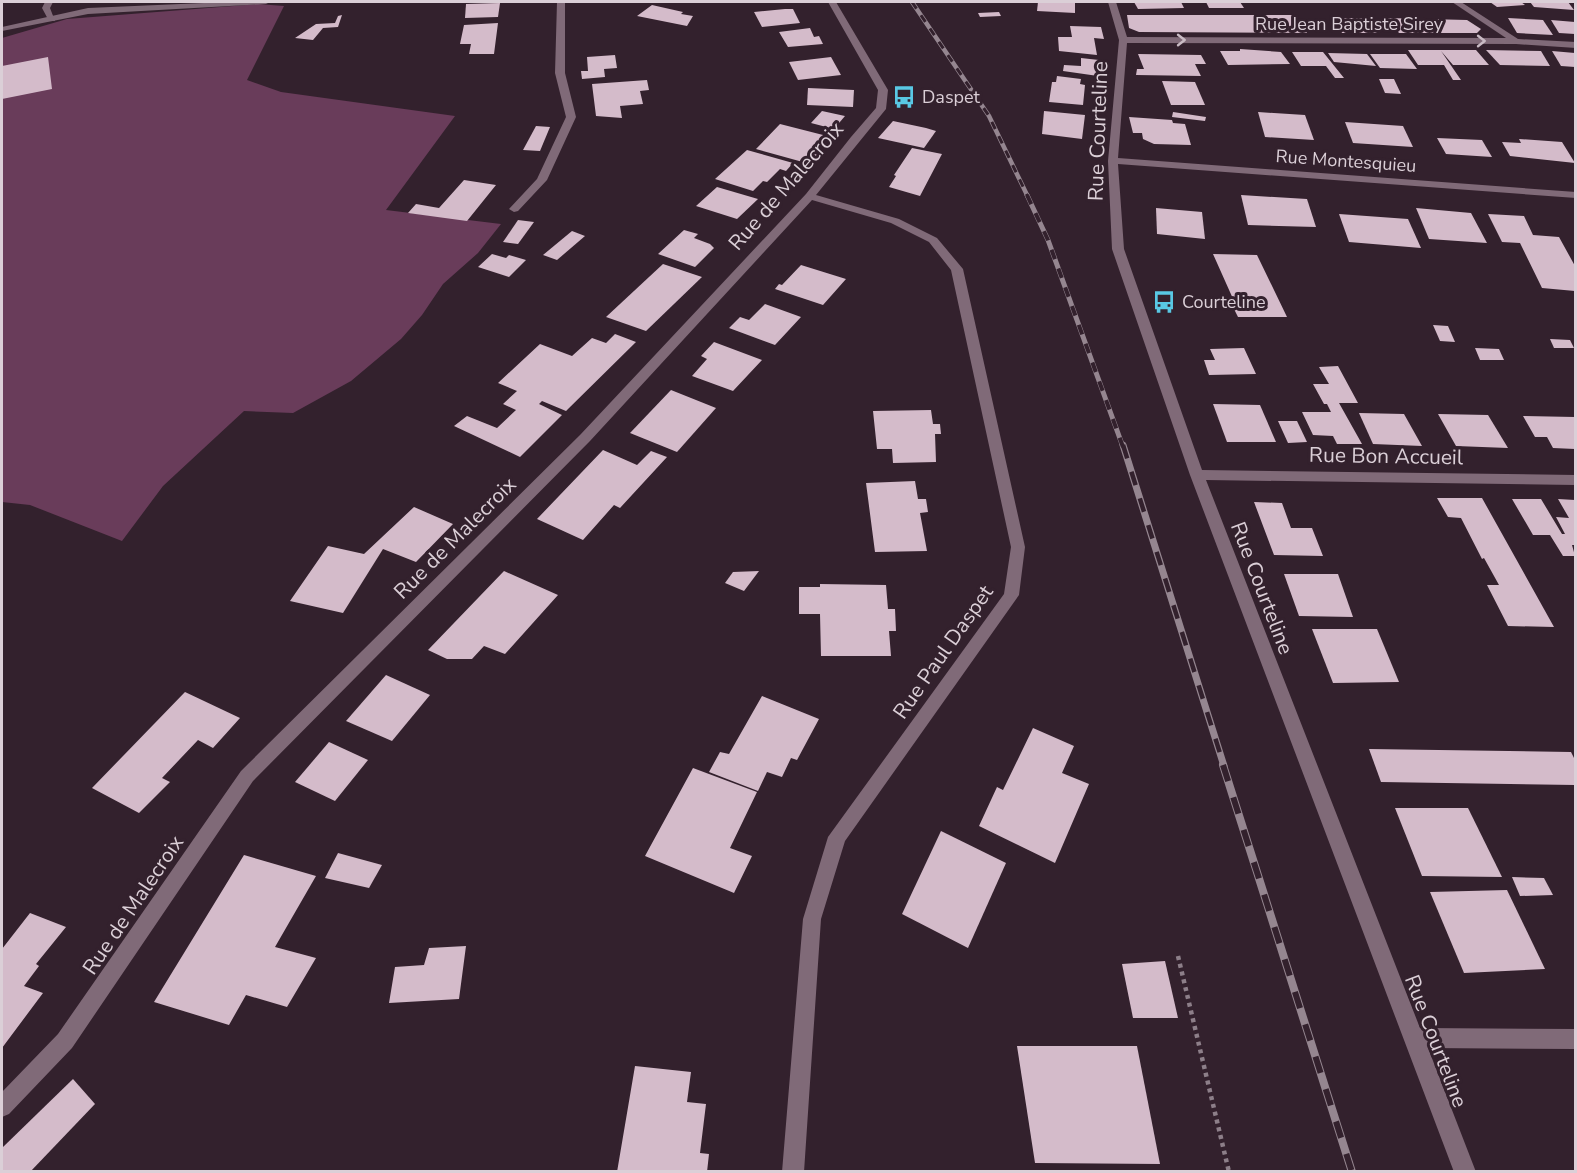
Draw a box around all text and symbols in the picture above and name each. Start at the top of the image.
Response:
street label: Rue Jean Baptiste Sirey [1255,12,1444,36]
one-way arrow [1177,34,1186,46]
one-way arrow [1477,35,1486,47]
street label: Rue Courteline [1082,61,1114,201]
bus stop icon: Daspet [891,84,917,110]
place label: Daspet [922,85,981,109]
street label: Rue de Malecroix [722,116,850,256]
street label: Rue Montesquieu [1275,144,1417,178]
bus stop icon: Courteline [1151,289,1177,315]
place label: Courteline [1182,290,1266,314]
street label: Rue Bon Accueil [1309,441,1464,471]
street label: Rue de Malecroix [388,471,522,605]
street label: Rue Courteline [1224,518,1300,658]
street label: Rue Paul Daspet [886,579,1000,724]
street label: Rue de Malecroix [76,830,190,980]
street label: Rue Courteline [1398,971,1474,1111]

